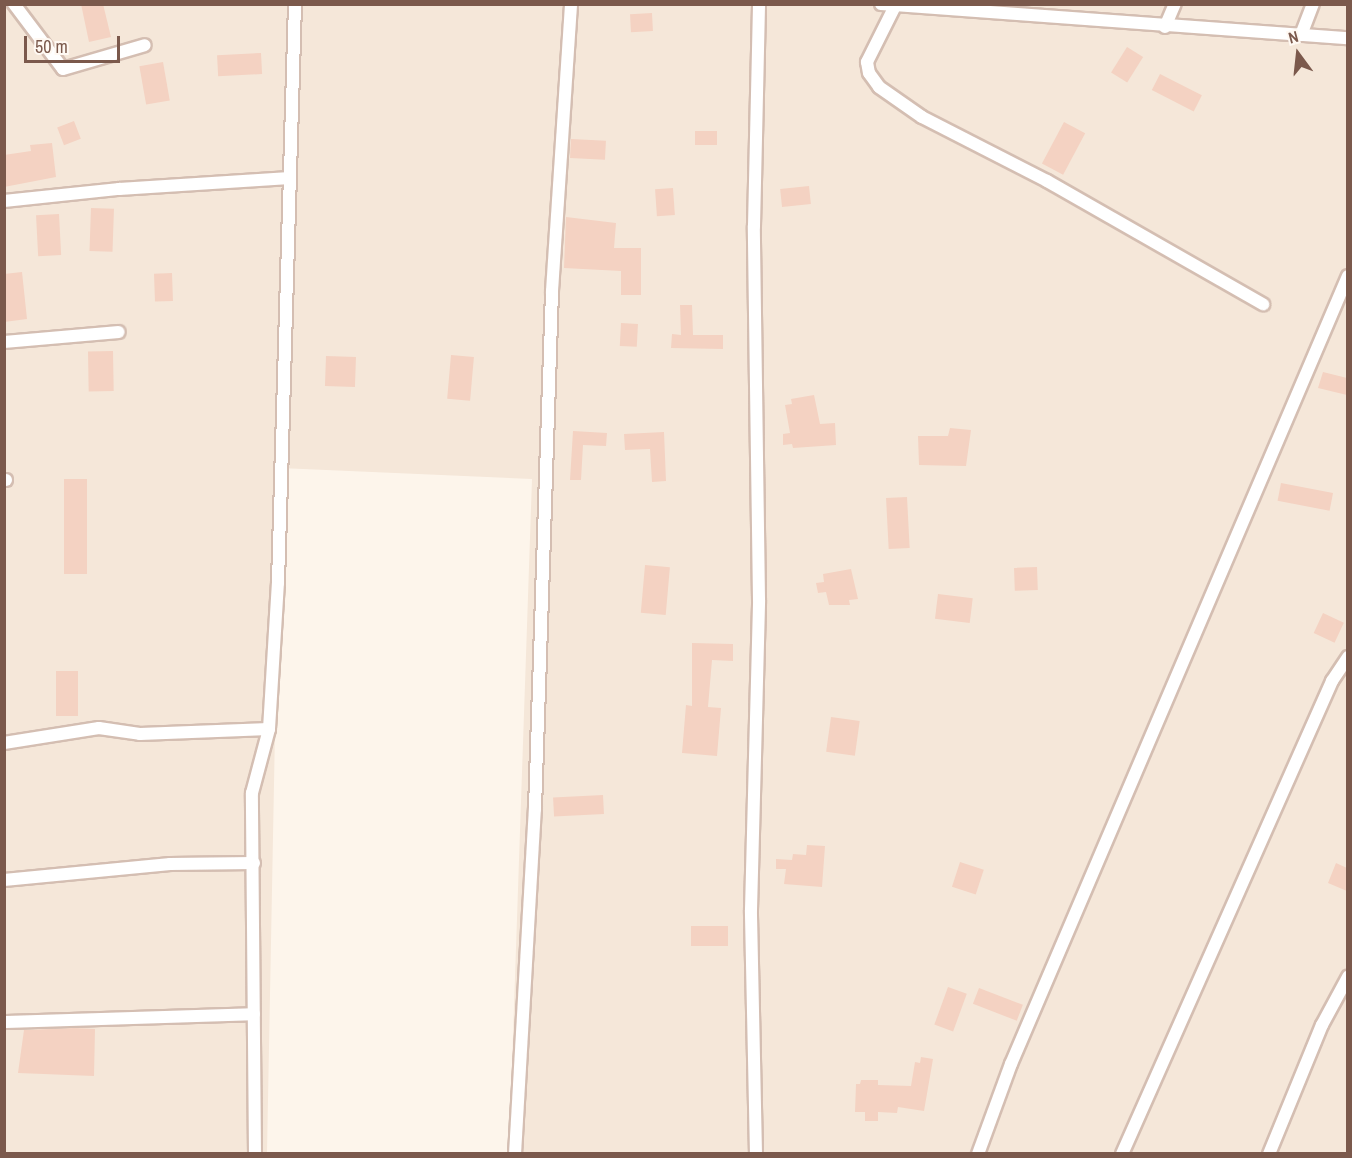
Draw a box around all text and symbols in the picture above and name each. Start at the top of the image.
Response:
scale bar [27,24,123,62]
north arrow [1268,24,1328,84]
text: N [1286,25,1301,48]
text: 50 m [35,34,68,59]

